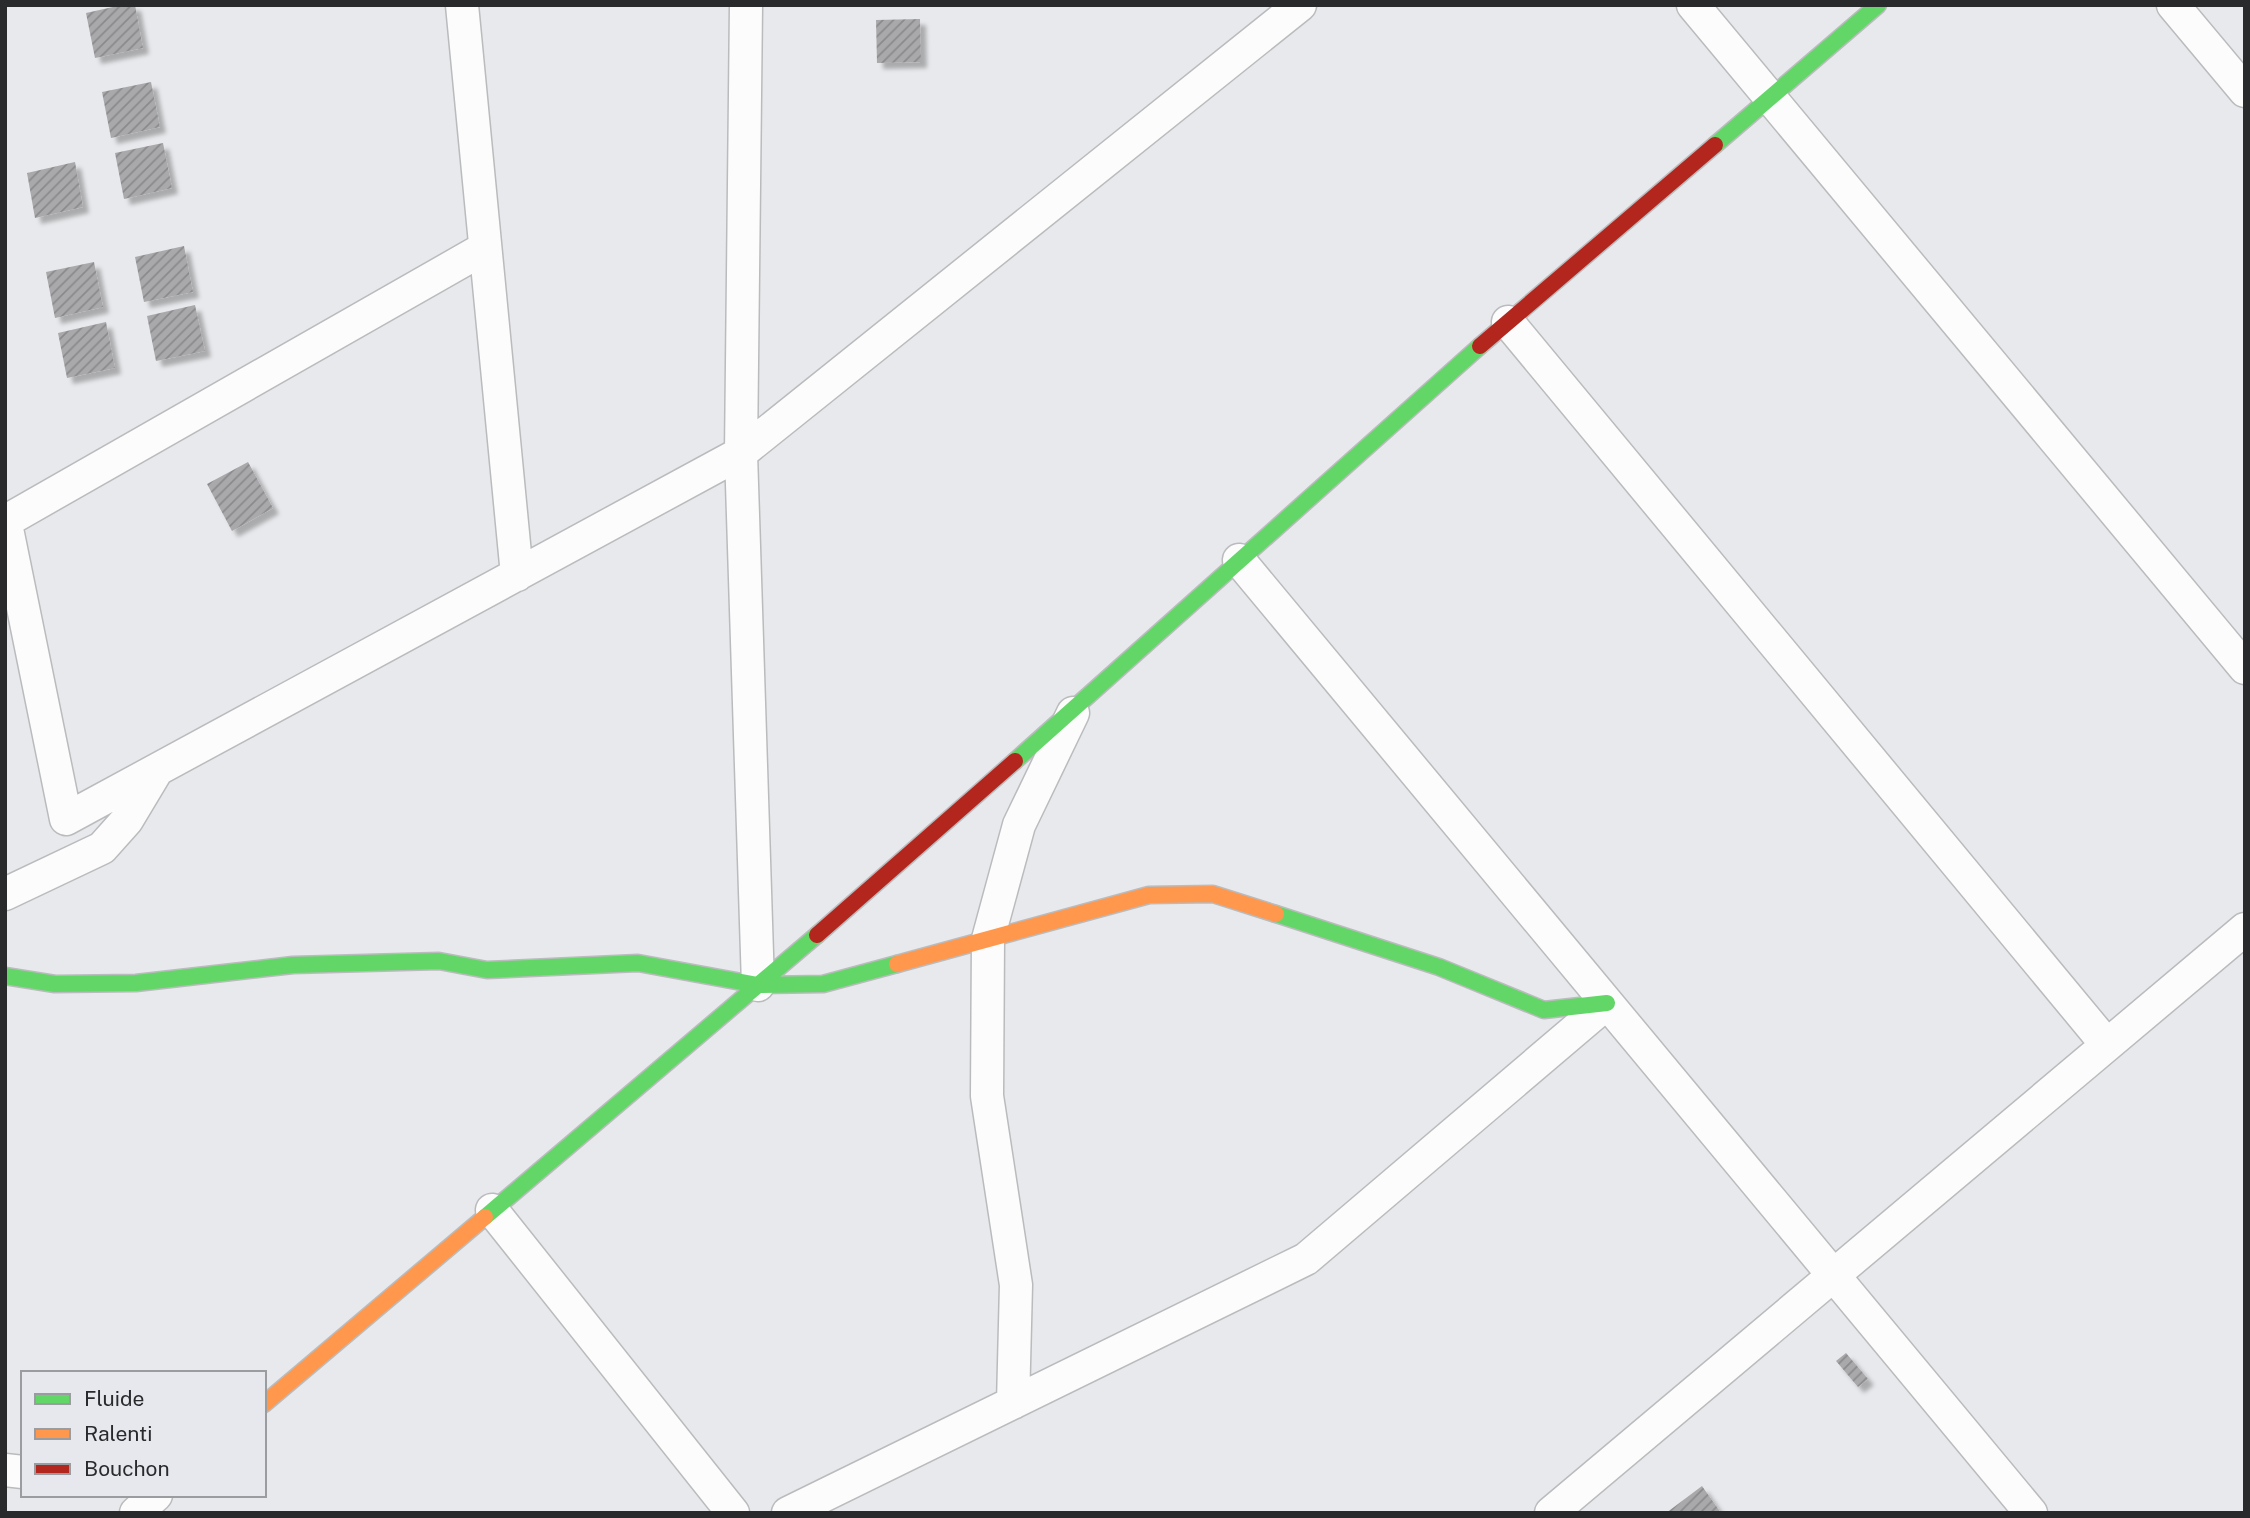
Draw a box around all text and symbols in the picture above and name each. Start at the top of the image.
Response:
legend [21,1371,266,1497]
text: Fluide [84,1386,144,1411]
text: Ralenti [84,1421,152,1446]
text: Bouchon [84,1456,170,1481]

